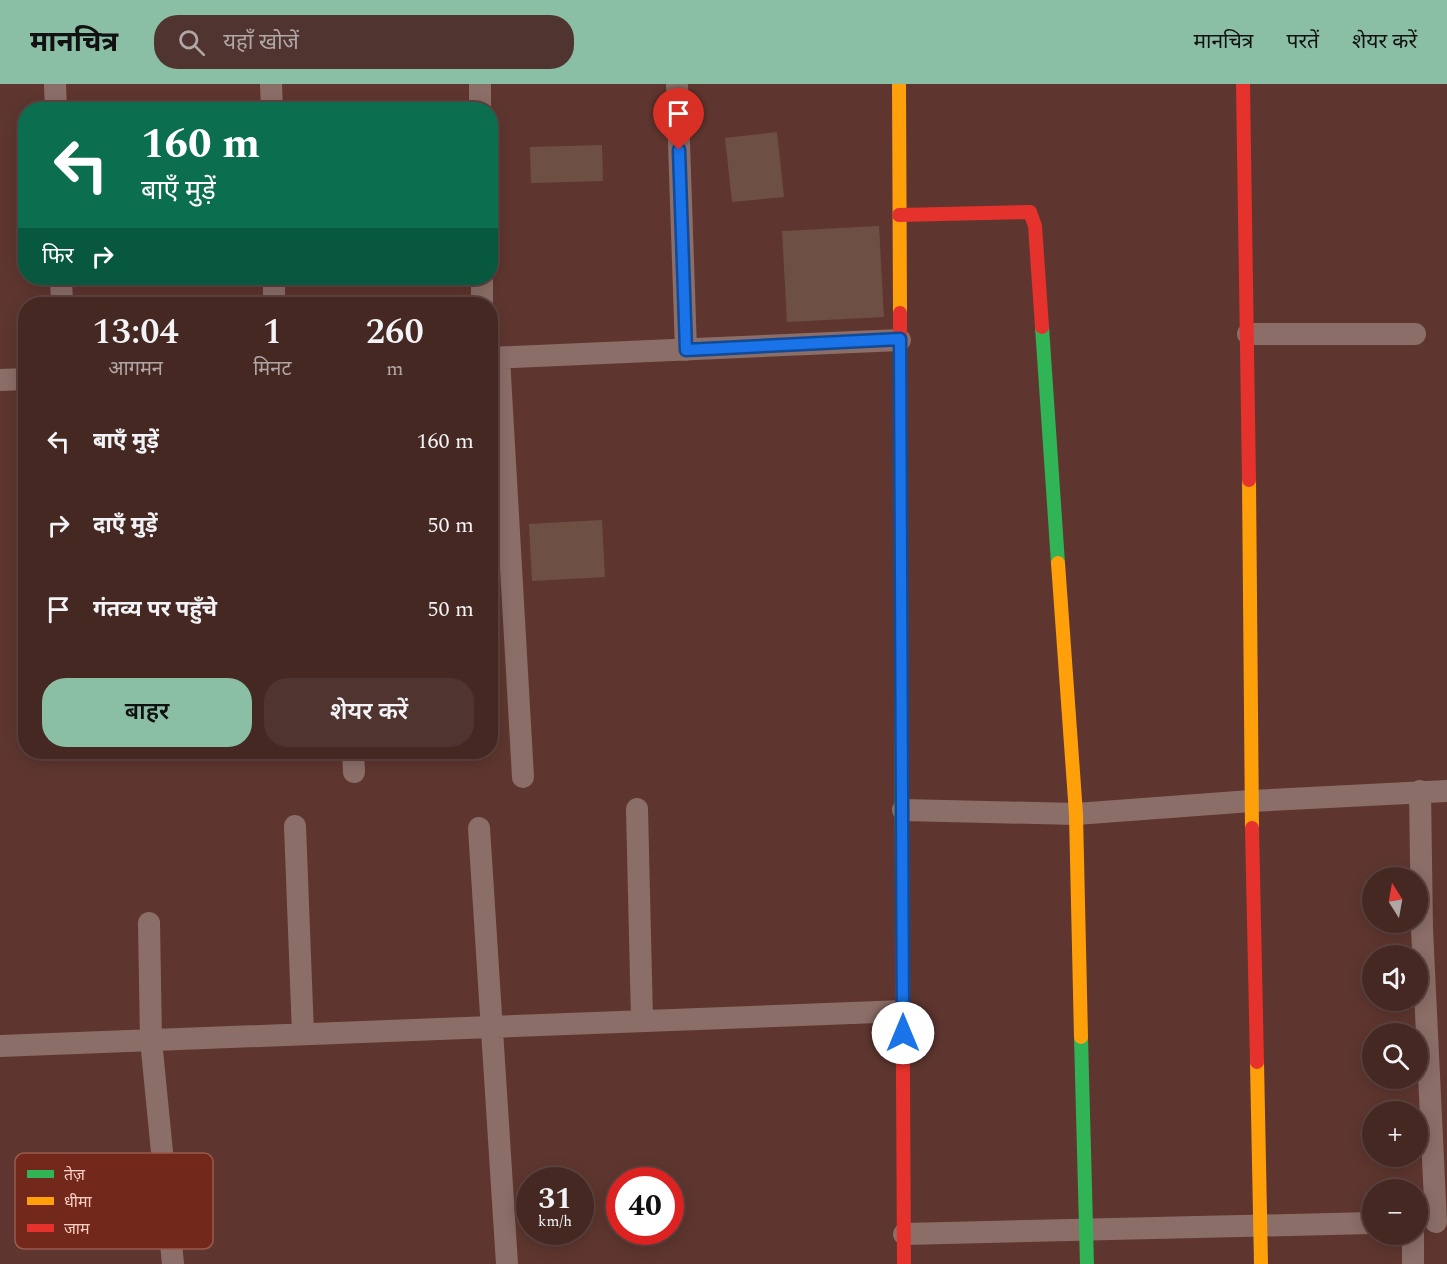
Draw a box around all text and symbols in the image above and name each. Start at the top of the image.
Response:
search box [154,15,574,69]
text: मानचित्र [30,21,118,64]
icon: search [175,26,208,59]
text: यहाँ खोजें [223,26,299,59]
text: मानचित्र [1193,26,1253,58]
text: परतें [1286,26,1319,58]
text: शेयर करें [1352,26,1417,58]
pin [653,88,704,150]
icon: arrive [662,97,695,130]
text: 160 m [141,113,260,176]
icon: left [42,126,120,204]
text: बाएँ मुड़ें [141,170,216,212]
text: फिर [42,240,74,273]
icon: right [86,240,119,273]
text: 13:04 [92,305,179,360]
text: 1 [263,305,282,360]
text: 260 [366,305,424,360]
text: आगमन [108,354,163,384]
text: मिनट [253,354,292,384]
text: m [386,354,403,384]
icon: left [42,425,75,458]
text: बाएँ मुड़ें [93,425,159,458]
text: 160 m [417,425,474,458]
icon: right [42,509,75,542]
text: दाएँ मुड़ें [93,509,158,542]
text: 50 m [428,509,474,542]
icon: arrive [42,593,75,626]
text: गंतव्य पर पहुँचे [93,593,217,626]
text: 50 m [428,593,474,626]
button: बाहर [42,678,252,747]
button: शेयर करें [264,678,474,747]
north arrow [1362,867,1428,933]
map controls [1362,867,1428,1245]
button: sound [1362,945,1428,1011]
position arrow [871,1001,935,1065]
button: search [1362,1023,1428,1089]
button: + [1362,1101,1428,1167]
legend [15,1153,213,1249]
text: तेज़ [64,1163,86,1187]
speed limit sign: 40 [606,1167,684,1245]
text: 31 [538,1176,572,1222]
button: − [1362,1179,1428,1245]
text: धीमा [64,1190,93,1214]
text: km/h [538,1210,572,1233]
text: जाम [64,1217,90,1241]

